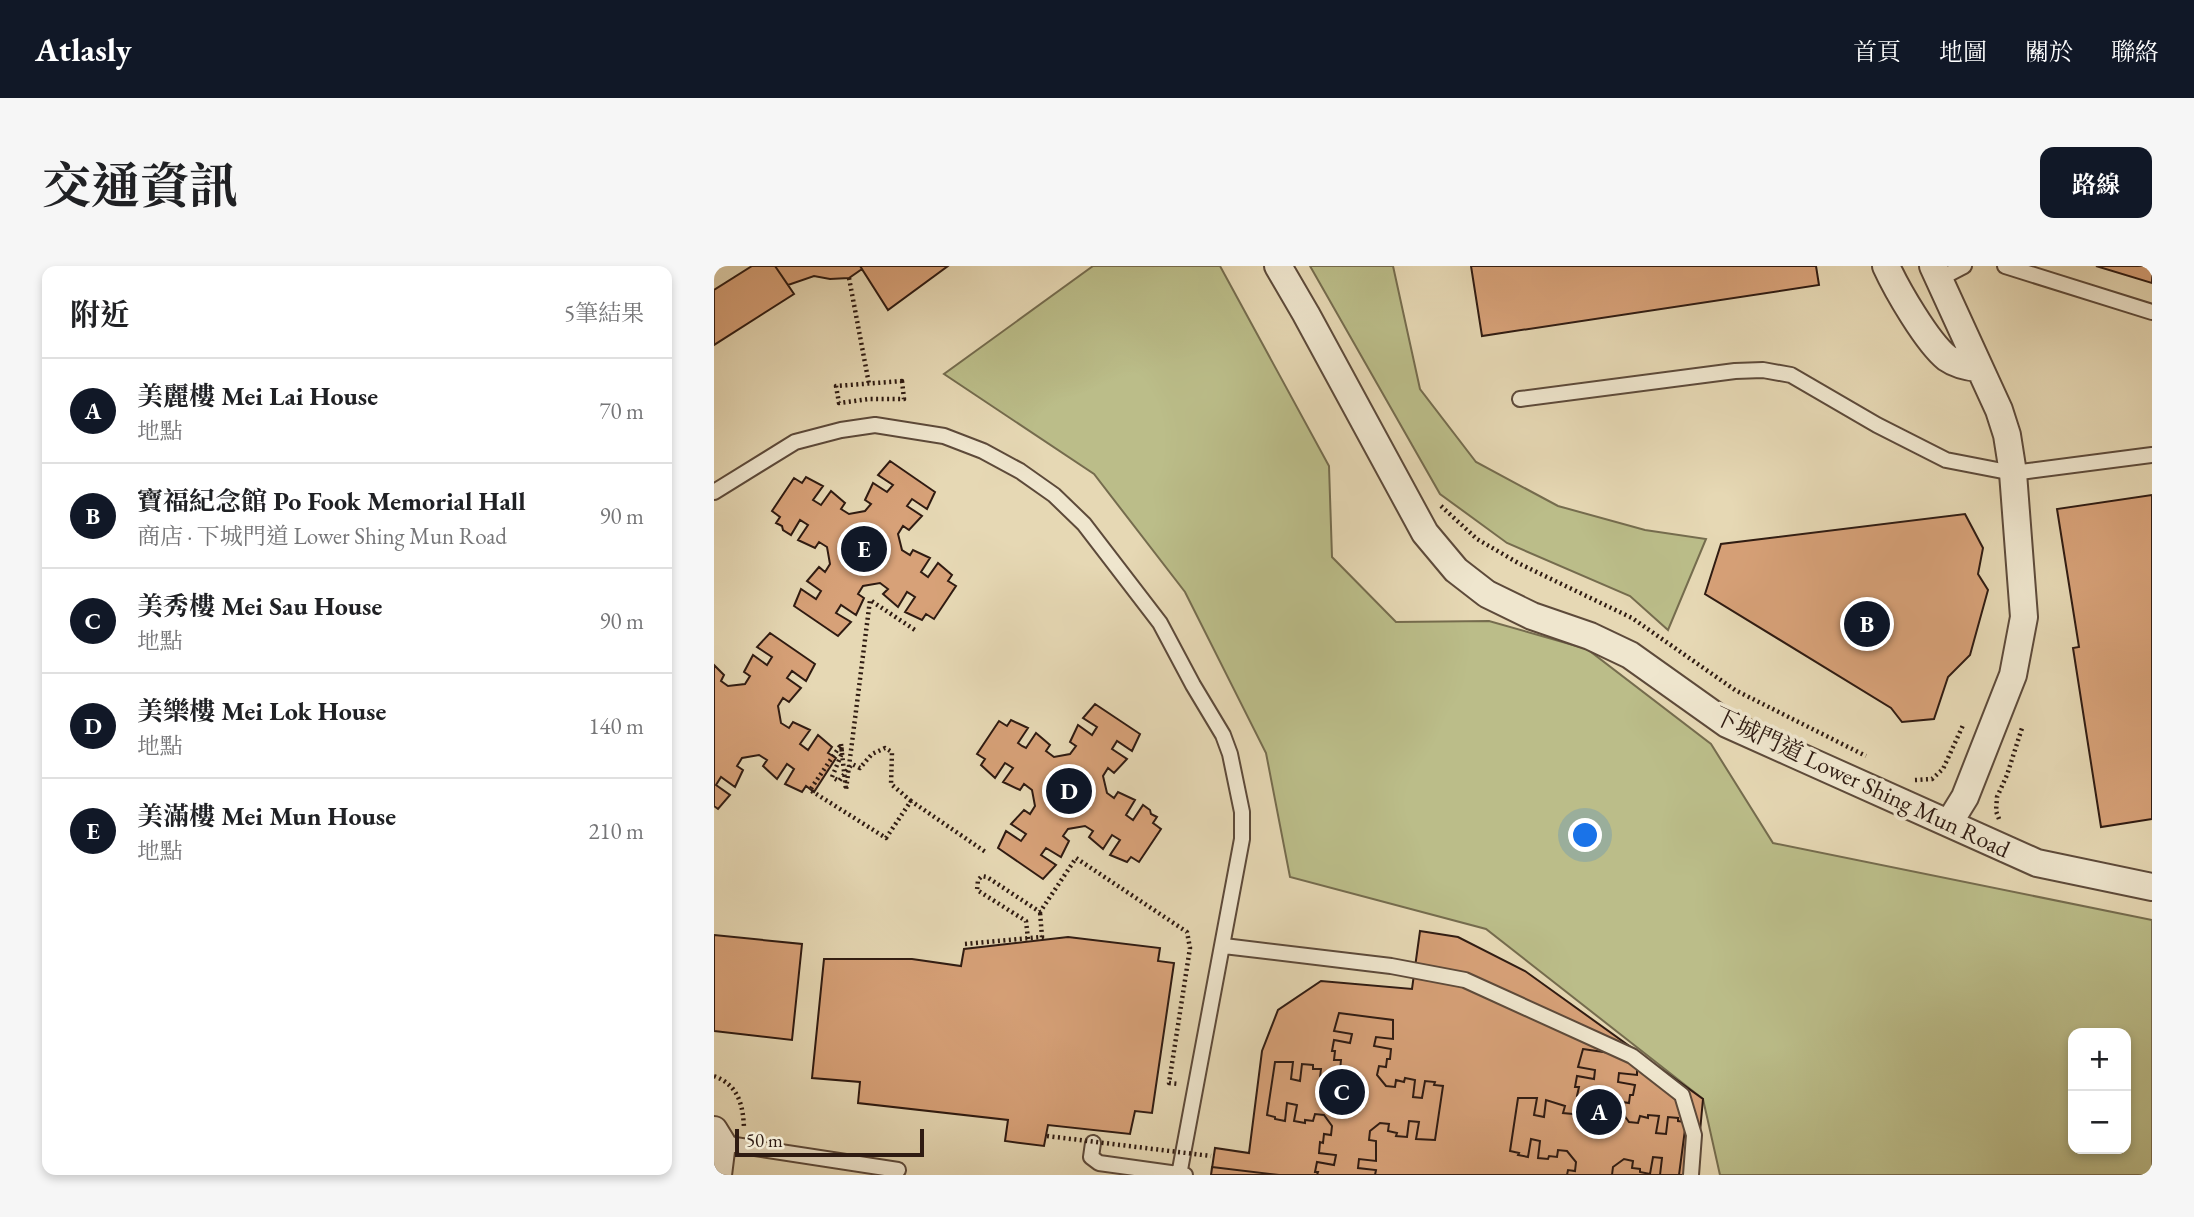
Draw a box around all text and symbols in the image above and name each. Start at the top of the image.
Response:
text: Atlasly [35,28,132,71]
text: 首頁 [1853,36,1901,67]
text: 地圖 [1939,36,1987,67]
text: 關於 [2025,36,2073,67]
text: 聯絡 [2111,36,2159,67]
button: 路線 [2040,147,2152,218]
text: 交通資訊 [42,154,238,218]
text: 附近 [70,295,130,334]
text: 5筆結果 [564,298,644,328]
text: 美麗樓 Mei Lai House [137,379,378,413]
text: A [85,396,101,426]
text: 70 m [599,396,644,426]
text: 地點 [137,416,183,446]
text: 寶福紀念館 Po Fook Memorial Hall [137,484,526,518]
text: B [86,501,100,531]
text: 90 m [599,501,644,531]
text: 商店 · 下城門道 Lower Shing Mun Road [137,521,507,551]
pin: E [841,523,887,575]
text: 美秀樓 Mei Sau House [137,589,382,623]
pin: B [1844,598,1890,650]
text: C [85,606,101,636]
text: 90 m [599,606,644,636]
text: 地點 [137,626,183,656]
text: 美樂樓 Mei Lok House [137,694,386,728]
street label: 下城門道 Lower Shing Mun Road [1709,700,2016,865]
text: D [84,711,102,741]
text: 140 m [588,711,644,741]
text: 地點 [137,731,183,761]
pin: D [1046,765,1092,817]
text: 美滿樓 Mei Mun House [137,799,396,833]
text: E [86,816,100,846]
text: 210 m [588,816,644,846]
your location [1568,818,1602,852]
text: 地點 [137,836,183,866]
map controls [2068,1028,2131,1154]
button: + [2068,1028,2131,1091]
pin: C [1319,1066,1365,1118]
pin: A [1576,1086,1622,1138]
button: − [2068,1091,2131,1154]
scale bar [735,1126,924,1158]
text: 50 m [746,1128,783,1153]

